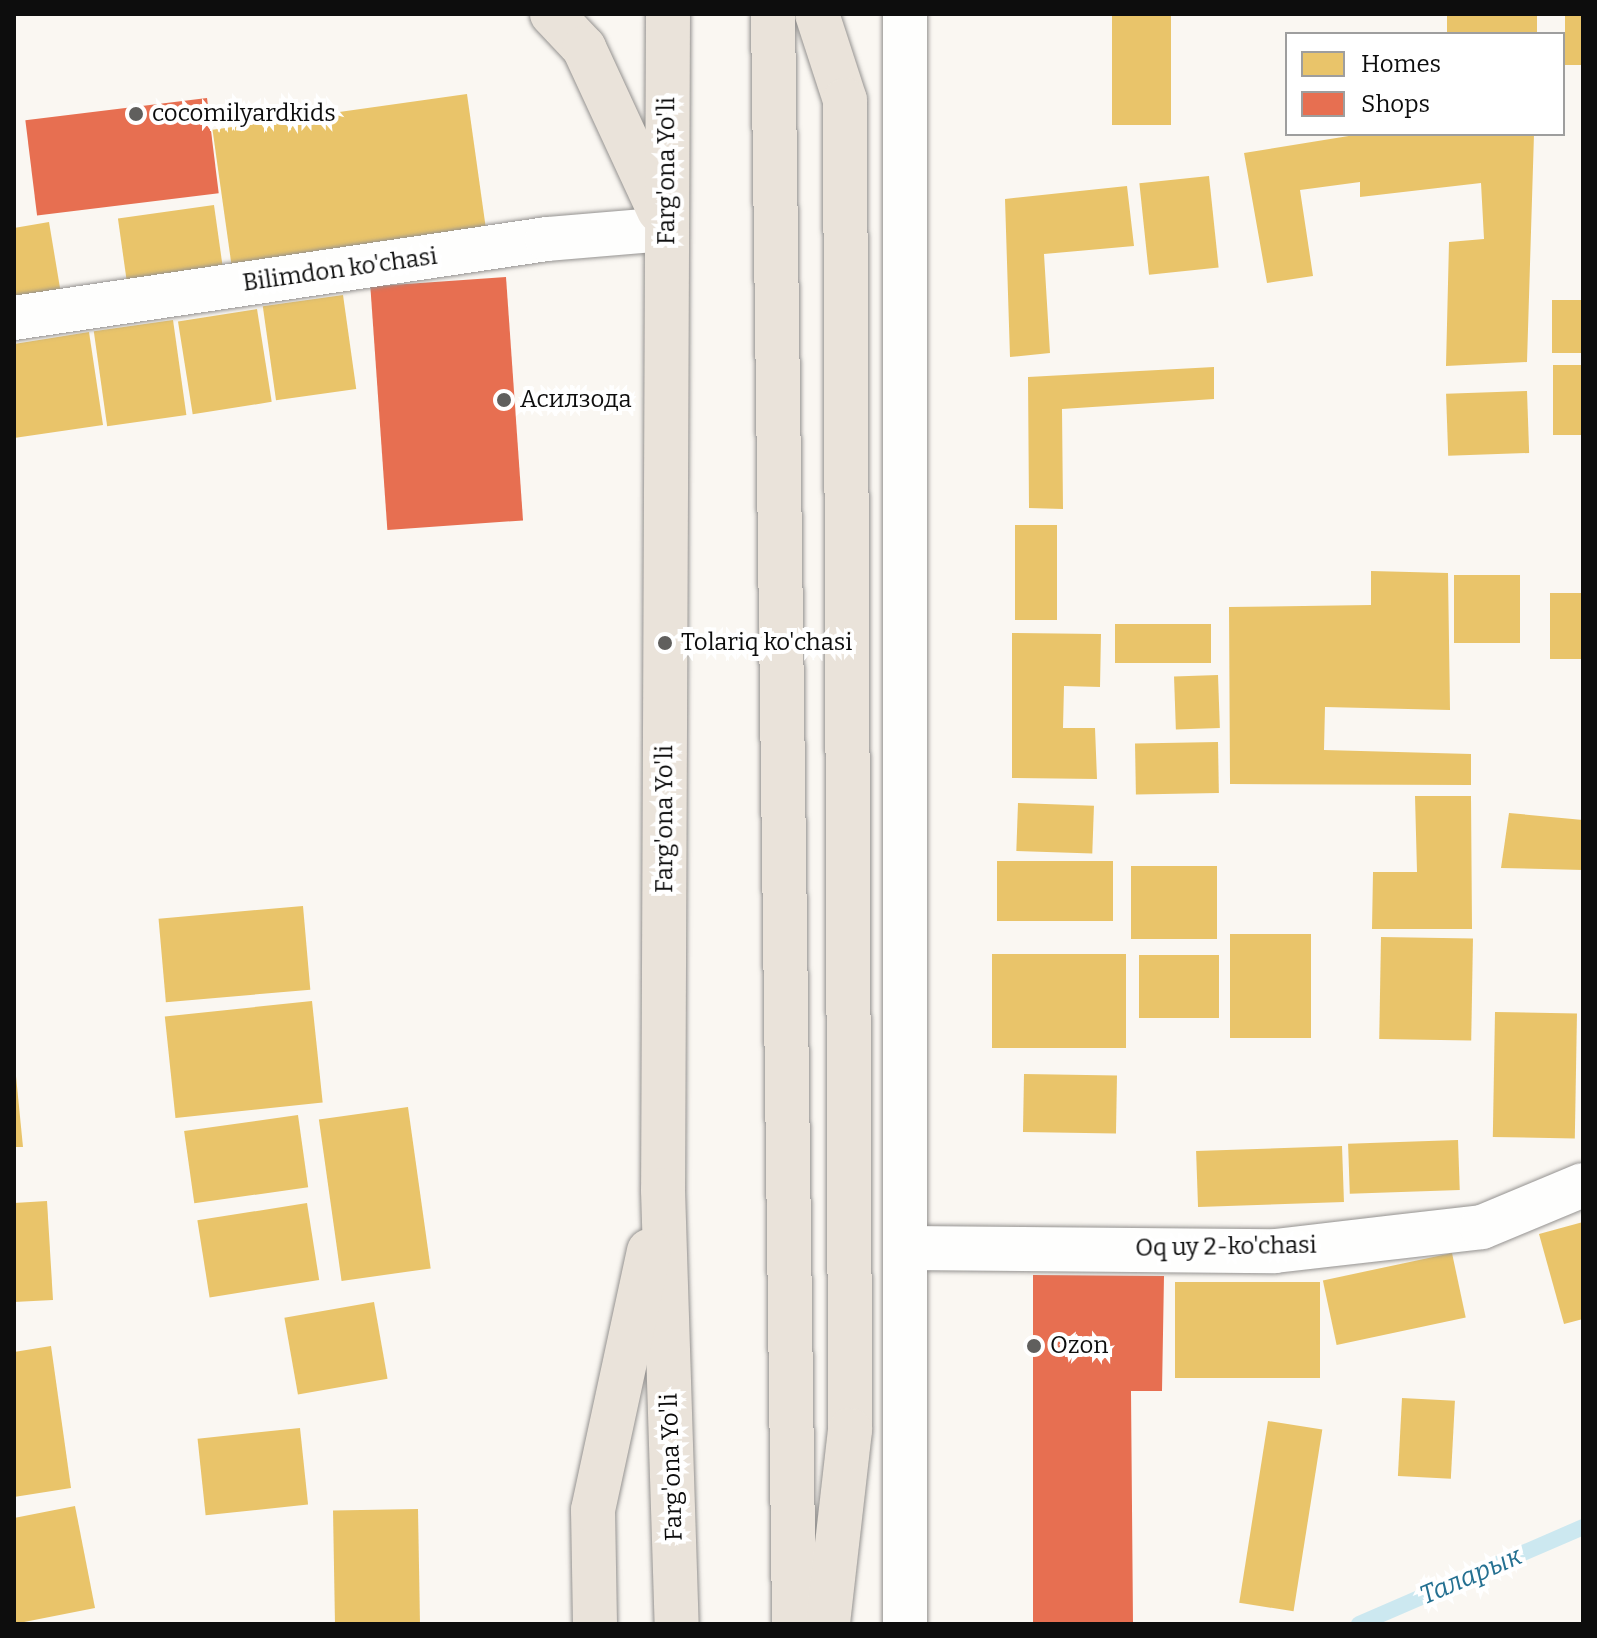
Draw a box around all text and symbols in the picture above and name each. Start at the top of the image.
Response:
legend [1285,32,1565,136]
text: Homes [1361,50,1441,78]
text: Shops [1361,90,1430,118]
street label: Farg'ona Yo'li [653,97,681,245]
place label: cocomilyardkids [152,100,336,128]
marker: cocomilyardkids [127,105,145,123]
street label: Bilimdon ko'chasi [241,242,439,298]
place label: Асилзода [520,386,632,414]
marker: Асилзода [495,391,513,409]
place label: Tolariq ko'chasi [681,629,852,657]
marker: Tolariq ko'chasi [656,634,674,652]
street label: Farg'ona Yo'li [651,745,679,893]
street label: Oq uy 2-ko'chasi [1135,1231,1317,1263]
place label: Ozon [1050,1332,1108,1360]
marker: Ozon [1025,1337,1043,1355]
street label: Farg'ona Yo'li [655,1393,689,1541]
water label: Таларык [1415,1541,1527,1611]

